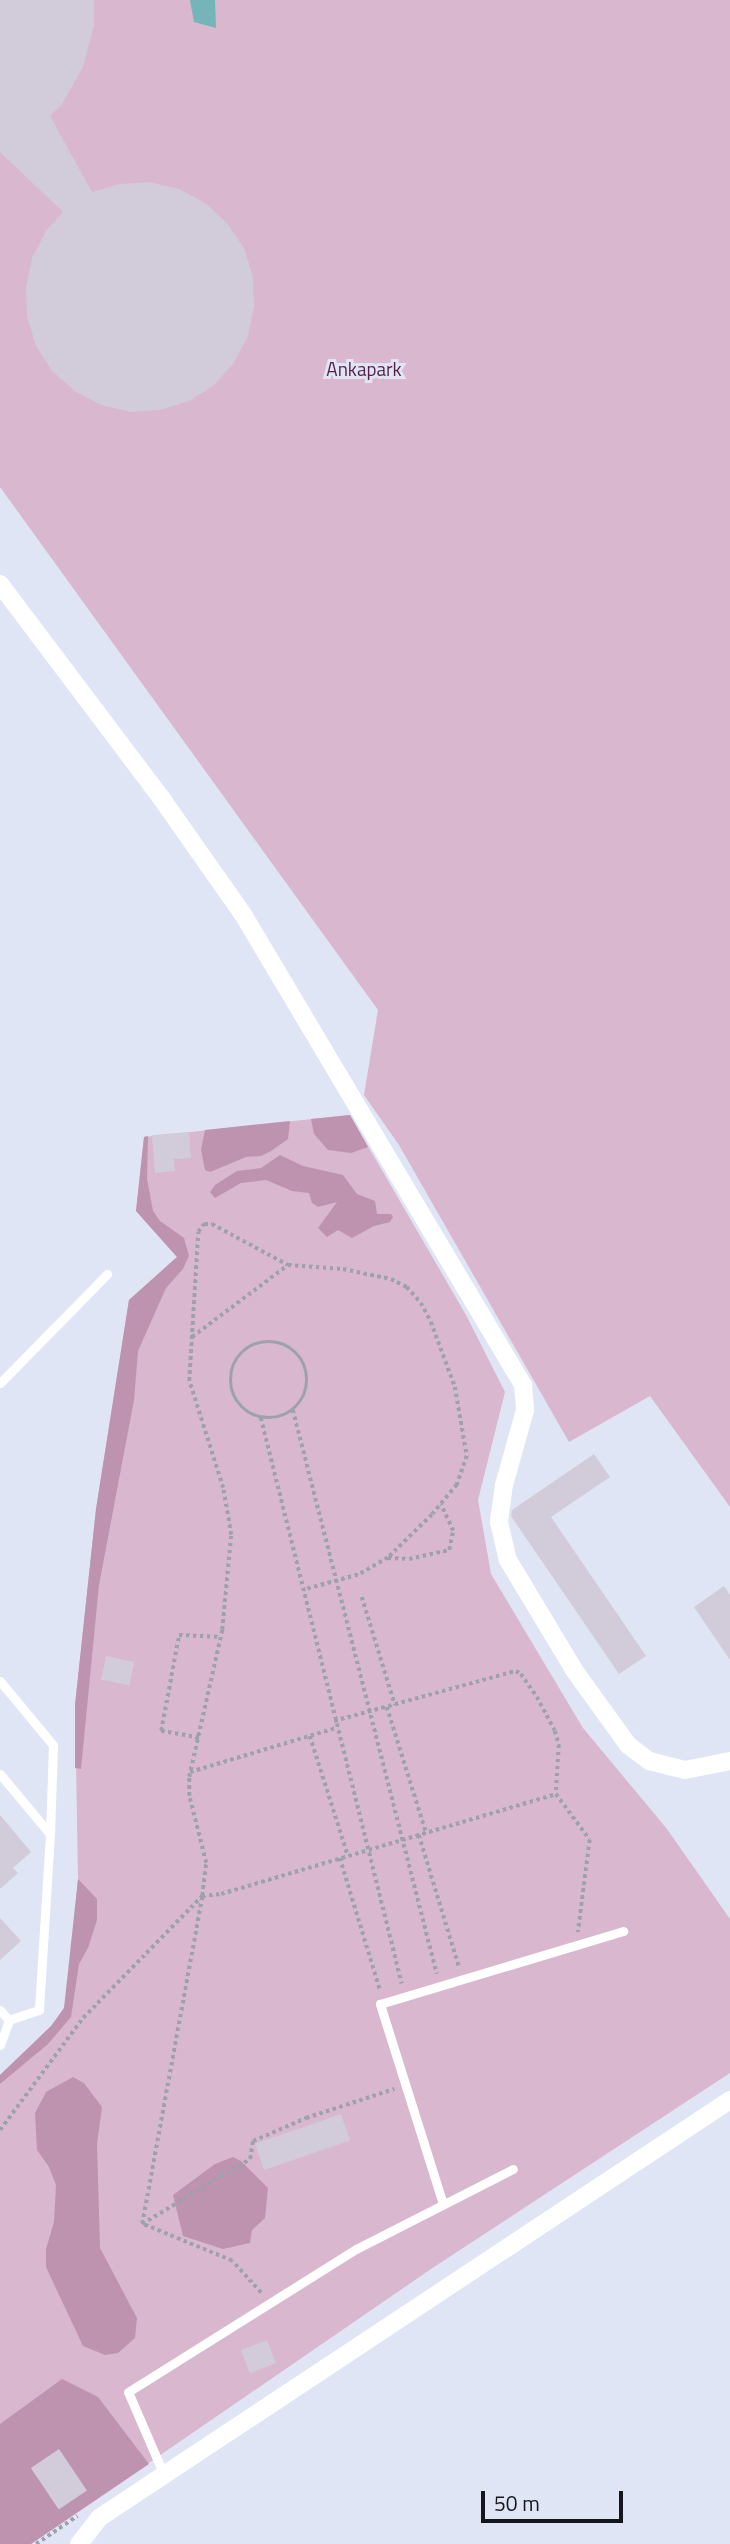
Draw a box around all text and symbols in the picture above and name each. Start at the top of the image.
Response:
park label: Ankapark [326,358,402,380]
scale bar [485,2478,627,2522]
text: 50 m [494,2487,540,2519]

